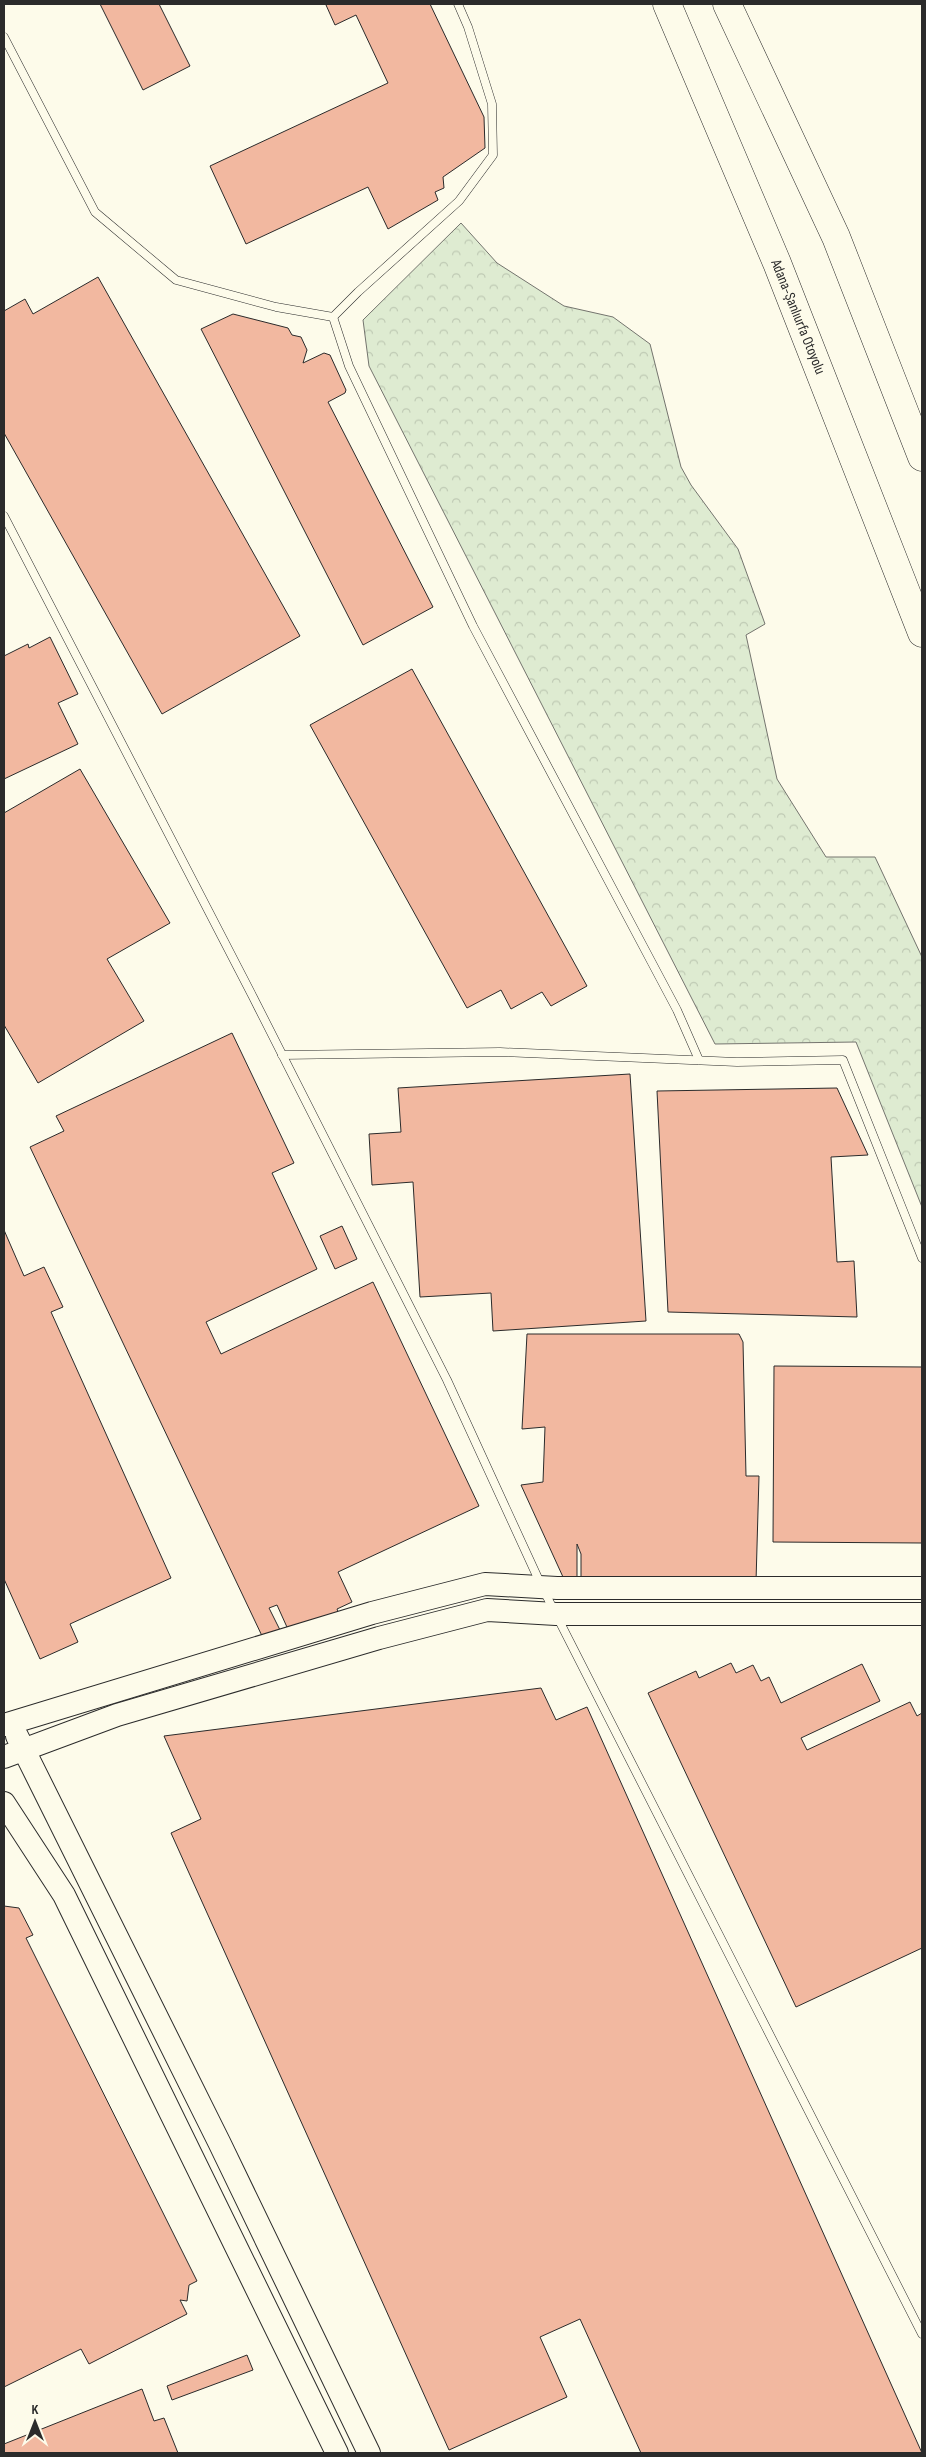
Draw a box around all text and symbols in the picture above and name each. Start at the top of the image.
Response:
street label: Adana-Şanlıurfa Otoyolu [766,256,830,377]
north arrow [10,2397,60,2447]
text: K [32,2401,39,2418]

